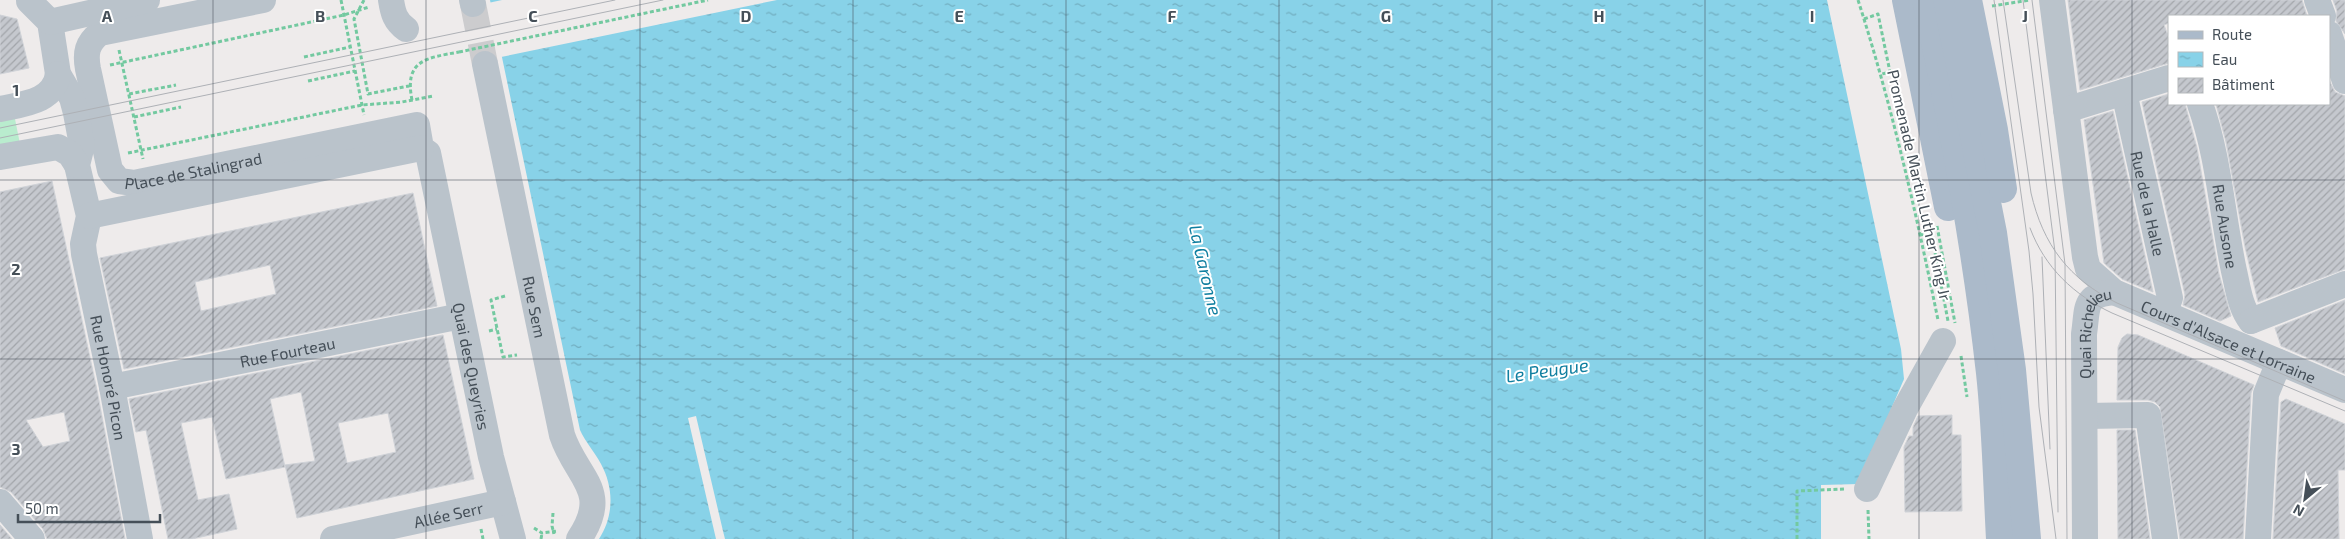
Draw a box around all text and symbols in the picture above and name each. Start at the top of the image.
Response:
text: A [102,6,113,25]
text: B [315,6,325,25]
text: C [528,6,538,25]
text: D [741,6,752,25]
text: E [954,6,964,25]
text: F [1168,6,1177,25]
text: G [1381,6,1391,25]
text: H [1593,6,1605,25]
text: I [1810,6,1814,25]
text: J [2022,6,2028,25]
legend [2168,15,2330,105]
text: Route [2212,25,2252,43]
text: Eau [2212,50,2237,68]
street label: Promenade Martin Luther King Jr [1884,68,1956,303]
text: Bâtiment [2212,75,2275,93]
text: 1 [13,80,19,99]
street label: Place de Stalingrad [124,148,263,192]
street label: Rue de la Halle [2128,149,2170,258]
street label: Rue Ausone [2210,183,2243,270]
water label: La Garonne [1185,222,1227,318]
text: 2 [11,259,21,278]
street label: Rue Sem [520,274,551,339]
street label: Quai Richelieu [2074,283,2113,379]
street label: Cours d'Alsace et Lorraine [2139,295,2319,386]
street label: Quai des Queyries [449,301,495,432]
street label: Rue Honoré Picon [88,313,131,442]
street label: Rue Fourteau [238,332,337,370]
water label: Le Peugue [1504,353,1590,387]
text: 3 [11,439,21,458]
north arrow [2280,474,2330,524]
scale bar [18,492,160,524]
street label: Allée Serr [412,497,485,531]
text: 50 m [25,499,59,517]
text: N [2290,501,2307,521]

